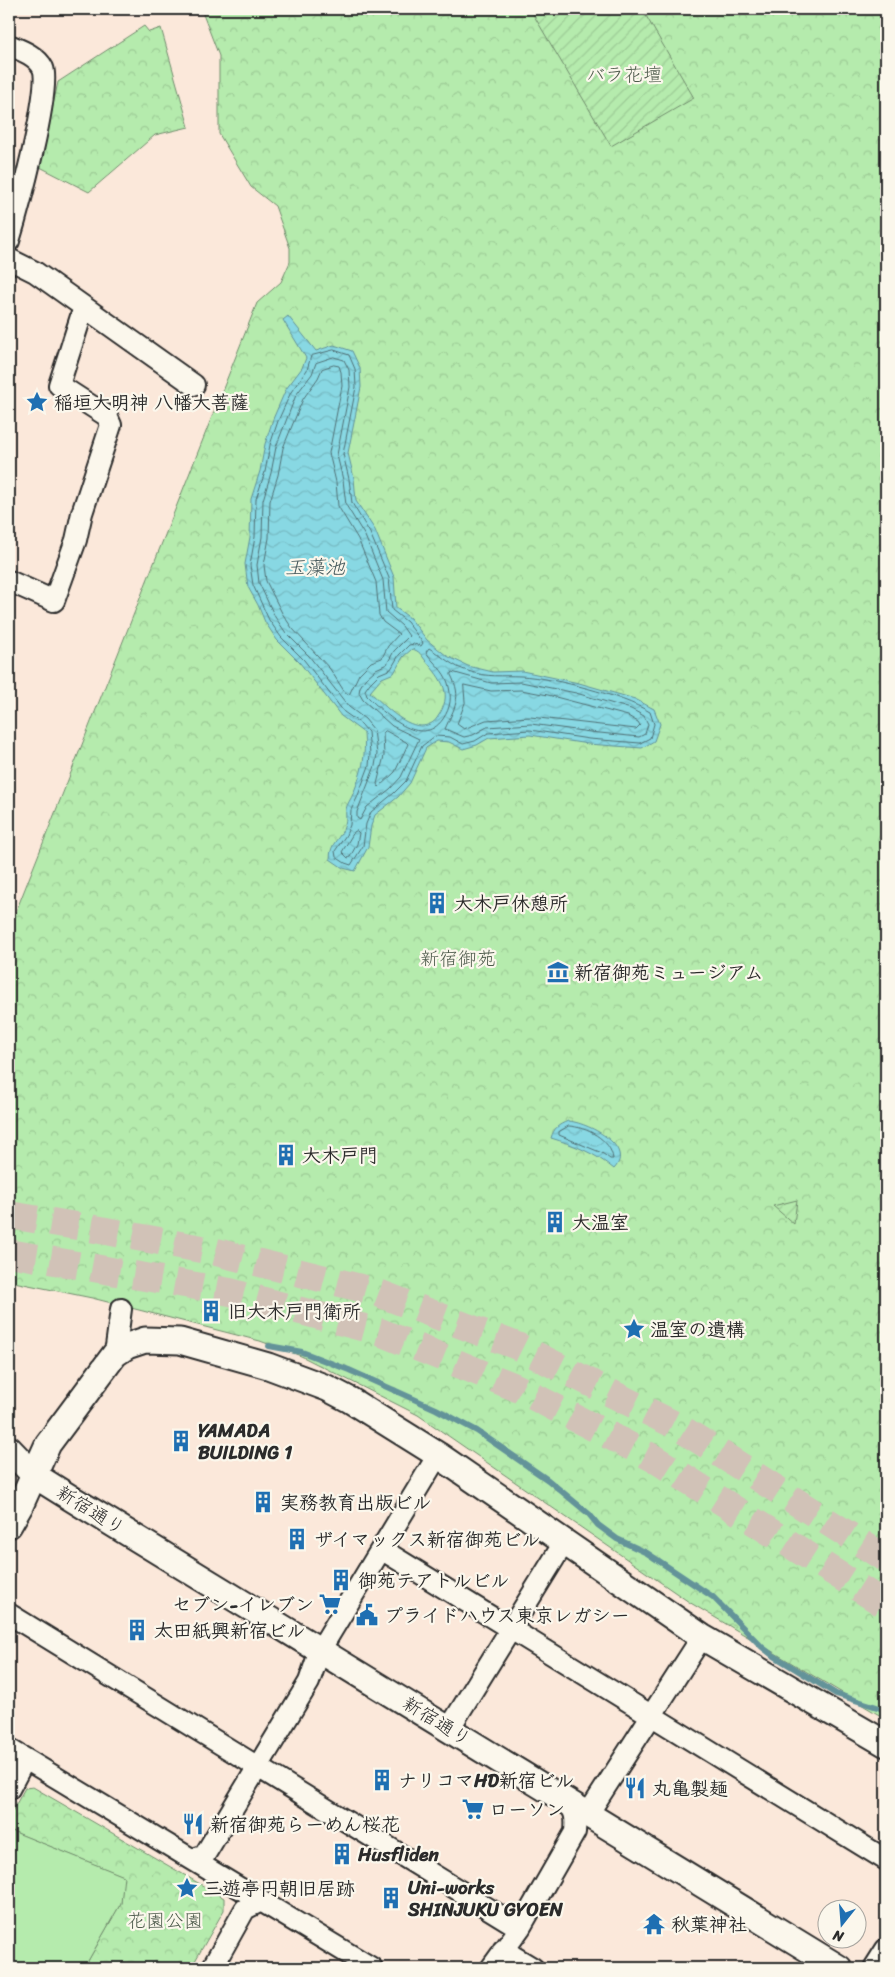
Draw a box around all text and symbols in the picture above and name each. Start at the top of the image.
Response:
park label: バラ花壇 [586,58,662,91]
place label: 稲垣大明神 八幡大菩薩 [54,386,249,419]
place icon: 稲垣大明神 八幡大菩薩 [24,389,50,415]
water label: 玉藻池 [285,550,346,585]
place label: 大木戸休憩所 [454,887,568,920]
building icon: 大木戸休憩所 [424,890,450,916]
park label: 新宿御苑 [420,942,496,975]
place label: 新宿御苑ミュージアム [574,956,764,989]
museum icon: 新宿御苑ミュージアム [545,959,571,985]
place label: 大木戸門 [302,1139,378,1172]
building icon: 大木戸門 [273,1142,299,1168]
place label: 大温室 [572,1206,629,1239]
building icon: 大温室 [542,1209,568,1235]
place label: 旧大木戸門衛所 [228,1295,361,1328]
building icon: 旧大木戸門衛所 [198,1298,224,1324]
place label: 温室の遺構 [650,1313,745,1346]
place icon: 温室の遺構 [621,1316,647,1342]
place label: YAMADA BUILDING 1 [198,1414,293,1469]
building icon: YAMADA BUILDING 1 [168,1428,194,1454]
street label: 新宿通り [50,1476,132,1544]
place label: 実務教育出版ビル [280,1486,432,1519]
building icon: 実務教育出版ビル [250,1489,276,1515]
place label: ザイマックス新宿御苑ビル [314,1523,540,1556]
building icon: ザイマックス新宿御苑ビル [284,1526,310,1552]
place label: 御苑テアトルビル [358,1564,510,1597]
building icon: 御苑テアトルビル [328,1567,354,1593]
place label: セブン-イレブン [172,1588,314,1621]
supermarket icon: セブン-イレブン [317,1591,343,1617]
place label: プライドハウス東京レガシー [384,1599,629,1632]
public building icon: プライドハウス東京レガシー [354,1602,380,1628]
place label: 太田紙興新宿ビル [154,1614,306,1647]
building icon: 太田紙興新宿ビル [124,1617,150,1643]
street label: 新宿通り [396,1687,478,1755]
place label: ナリコマHD新宿ビル [398,1764,574,1797]
building icon: ナリコマHD新宿ビル [369,1767,395,1793]
place label: 丸亀製麺 [652,1772,728,1805]
restaurant icon: 丸亀製麺 [622,1775,648,1801]
place label: ローソン [489,1793,565,1826]
supermarket icon: ローソン [460,1796,486,1822]
place label: 新宿御苑らーめん桜花 [210,1808,400,1841]
restaurant icon: 新宿御苑らーめん桜花 [180,1811,206,1837]
place label: Husfliden [357,1838,439,1871]
building icon: Husfliden [329,1841,355,1867]
place label: Uni-works SHINJUKU GYOEN [407,1871,563,1926]
place label: 三遊亭円朝旧居跡 [203,1872,355,1905]
place icon: 三遊亭円朝旧居跡 [174,1875,200,1901]
building icon: Uni-works SHINJUKU GYOEN [378,1885,404,1911]
north arrow [818,1900,868,1950]
park label: 花園公園 [127,1904,203,1937]
place label: 秋葉神社 [671,1908,747,1941]
temple icon: 秋葉神社 [641,1911,667,1937]
text: N [830,1922,848,1950]

